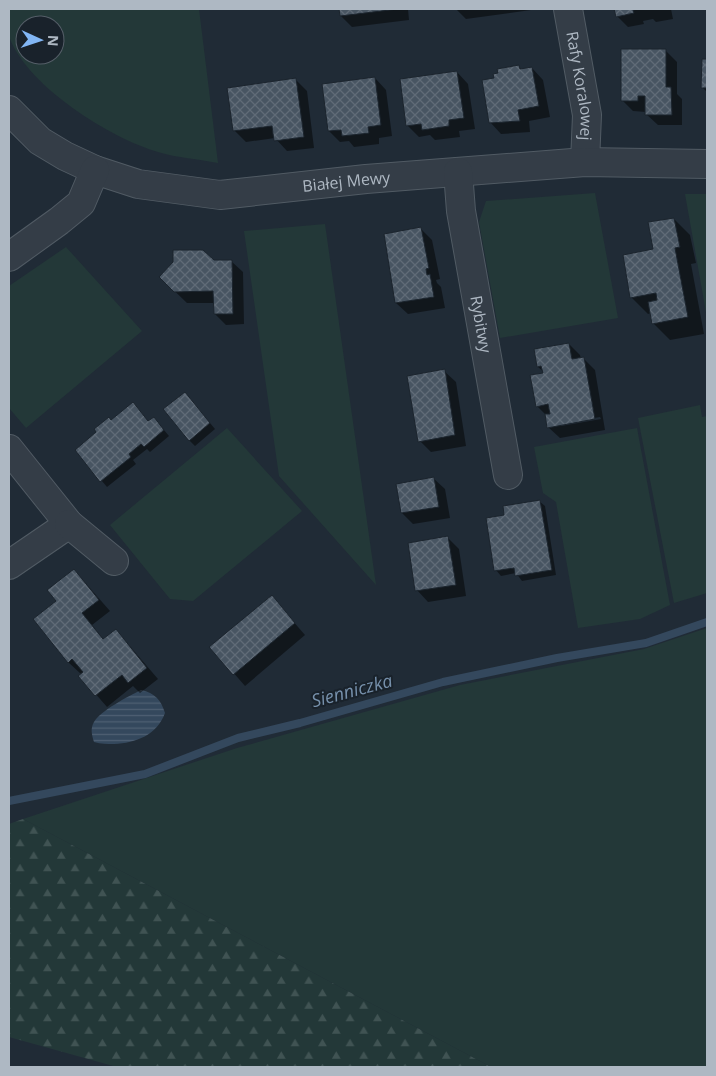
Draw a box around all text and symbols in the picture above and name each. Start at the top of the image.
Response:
north arrow [15,15,65,65]
street label: Rafy Koralowej [561,30,598,141]
text: N [44,35,63,47]
street label: Białej Mewy [301,166,392,197]
street label: Rybitwy [465,294,497,355]
water label: Sienniczka [309,668,395,712]

